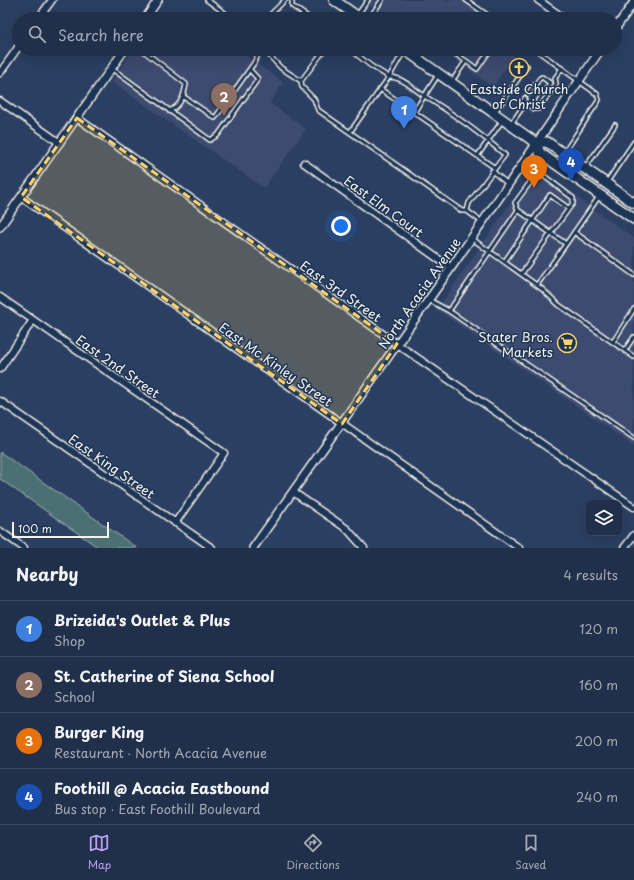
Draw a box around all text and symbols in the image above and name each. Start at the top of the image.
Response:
search box [12,12,622,56]
icon: search [26,23,48,45]
text: Search here [58,23,144,46]
church icon: Eastside Church of Christ [508,57,530,79]
place label: Eastside Church of Christ [470,79,568,113]
pin: 2 [211,83,237,116]
pin: 1 [391,96,417,129]
pin: 4 [558,148,584,181]
pin: 3 [521,155,547,188]
street label: East Elm Court [340,171,428,241]
your location [331,216,351,236]
street label: North Acacia Avenue [373,233,465,353]
street label: East 3rd Street [296,256,386,326]
street label: East Mc Kinley Street [215,318,337,410]
place label: Stater Bros. Markets [478,327,553,361]
street label: East 2nd Street [72,330,164,402]
supermarket icon: Stater Bros. Markets [556,332,578,354]
street label: East King Street [65,429,159,503]
map controls [586,500,622,536]
button: layers [586,500,622,536]
scale bar [12,520,109,539]
text: 100 m [18,520,52,537]
text: Nearby [16,561,78,587]
text: 4 results [564,565,618,584]
text: Brizeida's Outlet & Plus [54,608,230,631]
text: 1 [26,619,32,638]
text: 120 m [579,619,618,638]
text: Shop [54,631,85,650]
text: St. Catherine of Siena School [54,664,274,687]
text: 2 [24,675,34,694]
text: 160 m [579,675,618,694]
text: School [54,687,95,706]
text: Burger King [54,720,144,743]
text: 3 [25,731,33,750]
text: 200 m [575,731,618,750]
text: Restaurant · North Acacia Avenue [54,743,267,762]
text: Foothill @ Acacia Eastbound [54,776,269,799]
text: 4 [25,787,33,806]
text: 240 m [576,787,618,806]
text: Bus stop · East Foothill Boulevard [54,799,260,818]
tab: Map [88,832,111,873]
tab: Directions [286,832,340,873]
tab: Saved [515,832,546,873]

